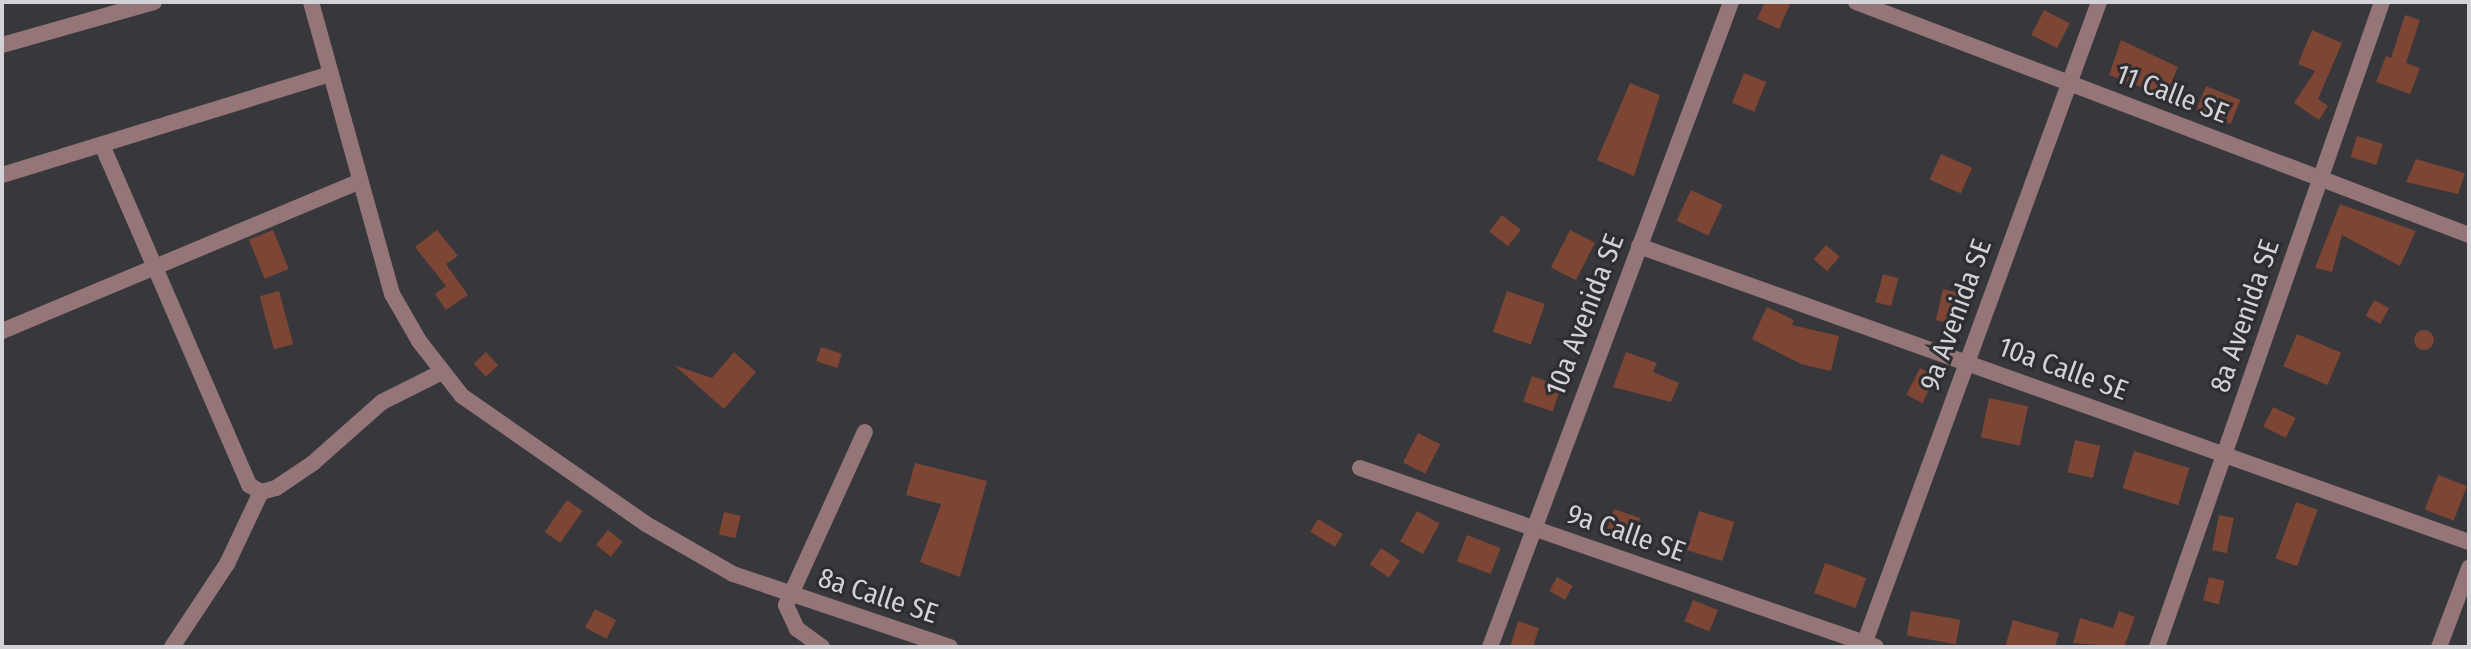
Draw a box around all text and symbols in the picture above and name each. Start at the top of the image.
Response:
street label: 11 Calle SE [2111,57,2233,131]
street label: 10a Avenida SE [1539,229,1631,401]
street label: 9a Avenida SE [1913,235,1999,395]
street label: 8a Avenida SE [2203,235,2287,397]
street label: 10a Calle SE [1994,330,2132,408]
street label: 9a Calle SE [1562,497,1690,569]
street label: 8a Calle SE [814,561,942,631]

